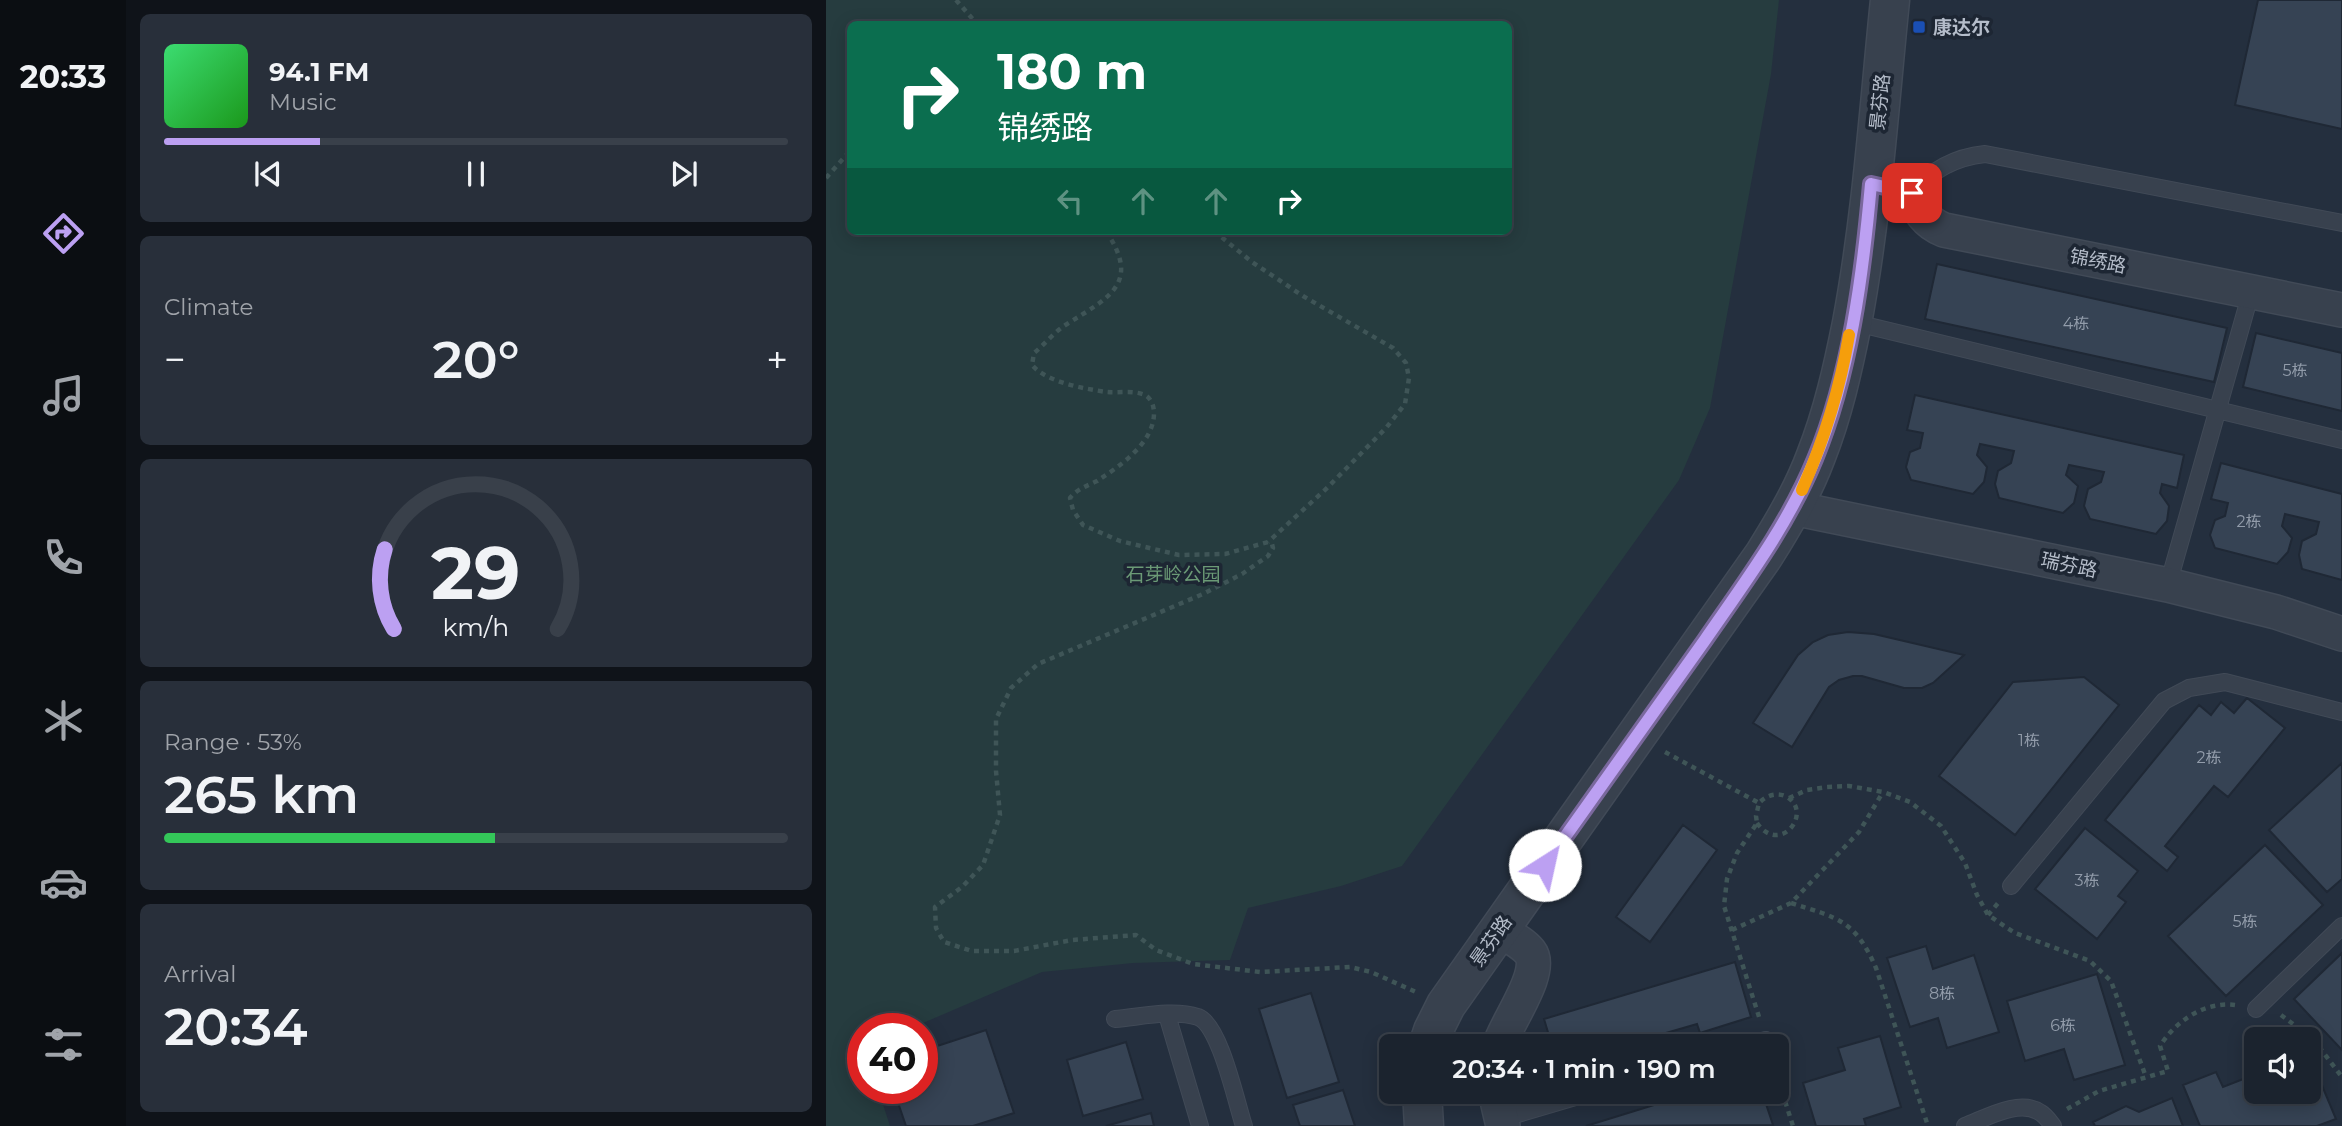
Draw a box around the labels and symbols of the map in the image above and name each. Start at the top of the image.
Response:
place label: 康达尔 [1933,16,1990,39]
marker: 康达尔 [1911,19,1927,35]
street label: 景芬路 [1866,72,1894,132]
pin [1882,163,1942,223]
street label: 锦绣路 [2068,244,2128,278]
house number: 4栋 [2063,314,2089,333]
house number: 5栋 [2282,361,2308,380]
house number: 2栋 [2236,512,2262,531]
street label: 瑞芬路 [2039,548,2099,582]
park label: 石芽岭公园 [1125,563,1221,586]
house number: 1栋 [2018,731,2040,750]
house number: 2栋 [2196,748,2222,767]
position arrow [1508,828,1582,902]
house number: 3栋 [2074,871,2100,890]
street label: 景芬路 [1465,911,1517,971]
house number: 5栋 [2232,912,2258,931]
house number: 8栋 [1929,984,1955,1003]
speed limit sign: 40 [847,1013,938,1104]
house number: 6栋 [2050,1016,2076,1035]

